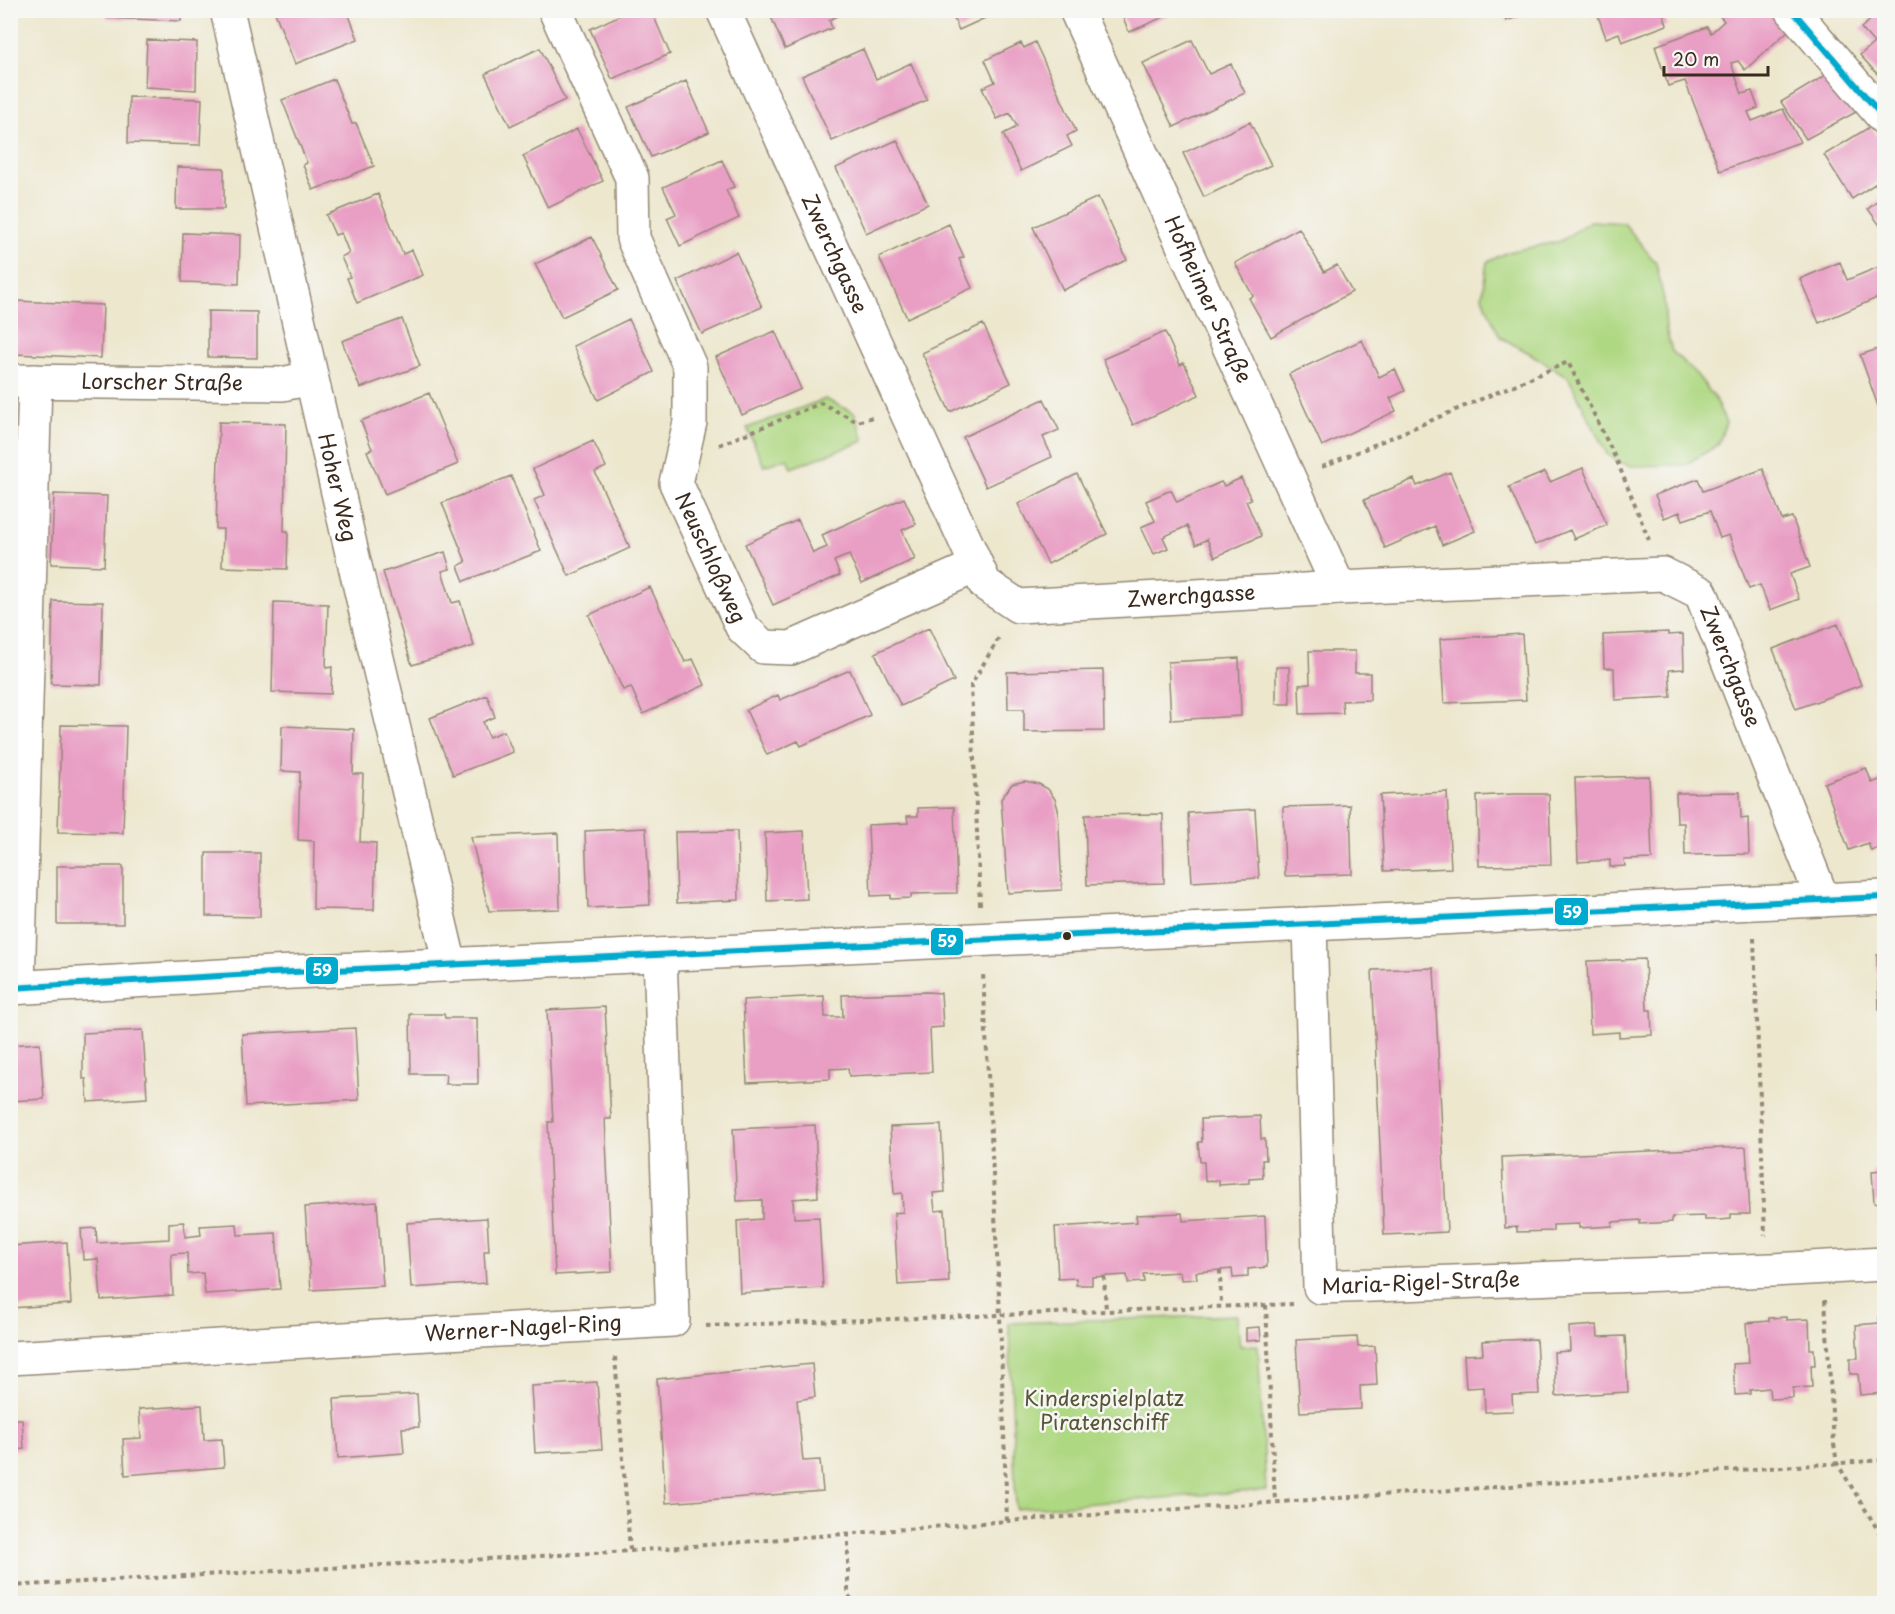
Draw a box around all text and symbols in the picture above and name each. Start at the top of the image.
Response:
scale bar [1664,39,1768,77]
text: 20 m [1673,45,1719,72]
street label: Zwerchgasse [795,188,877,318]
street label: Hofheimer Straße [1157,210,1262,388]
street label: Lorscher Straße [81,364,243,398]
street label: Hoher Weg [311,430,367,545]
street label: Neuschloßweg [668,486,756,628]
street label: Zwerchgasse [1126,575,1256,614]
street label: Zwerchgasse [1693,600,1771,731]
line badge: 59 [1554,897,1589,926]
text: 59 [1562,899,1582,923]
line badge: 59 [930,927,964,956]
text: 59 [937,928,957,952]
unlabelled marker [1061,930,1073,942]
line badge: 59 [305,956,339,985]
text: 59 [312,957,332,981]
street label: Maria-Rigel-Straße [1321,1261,1520,1301]
street label: Werner-Nagel-Ring [423,1305,623,1348]
park label: Kinderspielplatz Piratenschiff [1024,1381,1184,1437]

